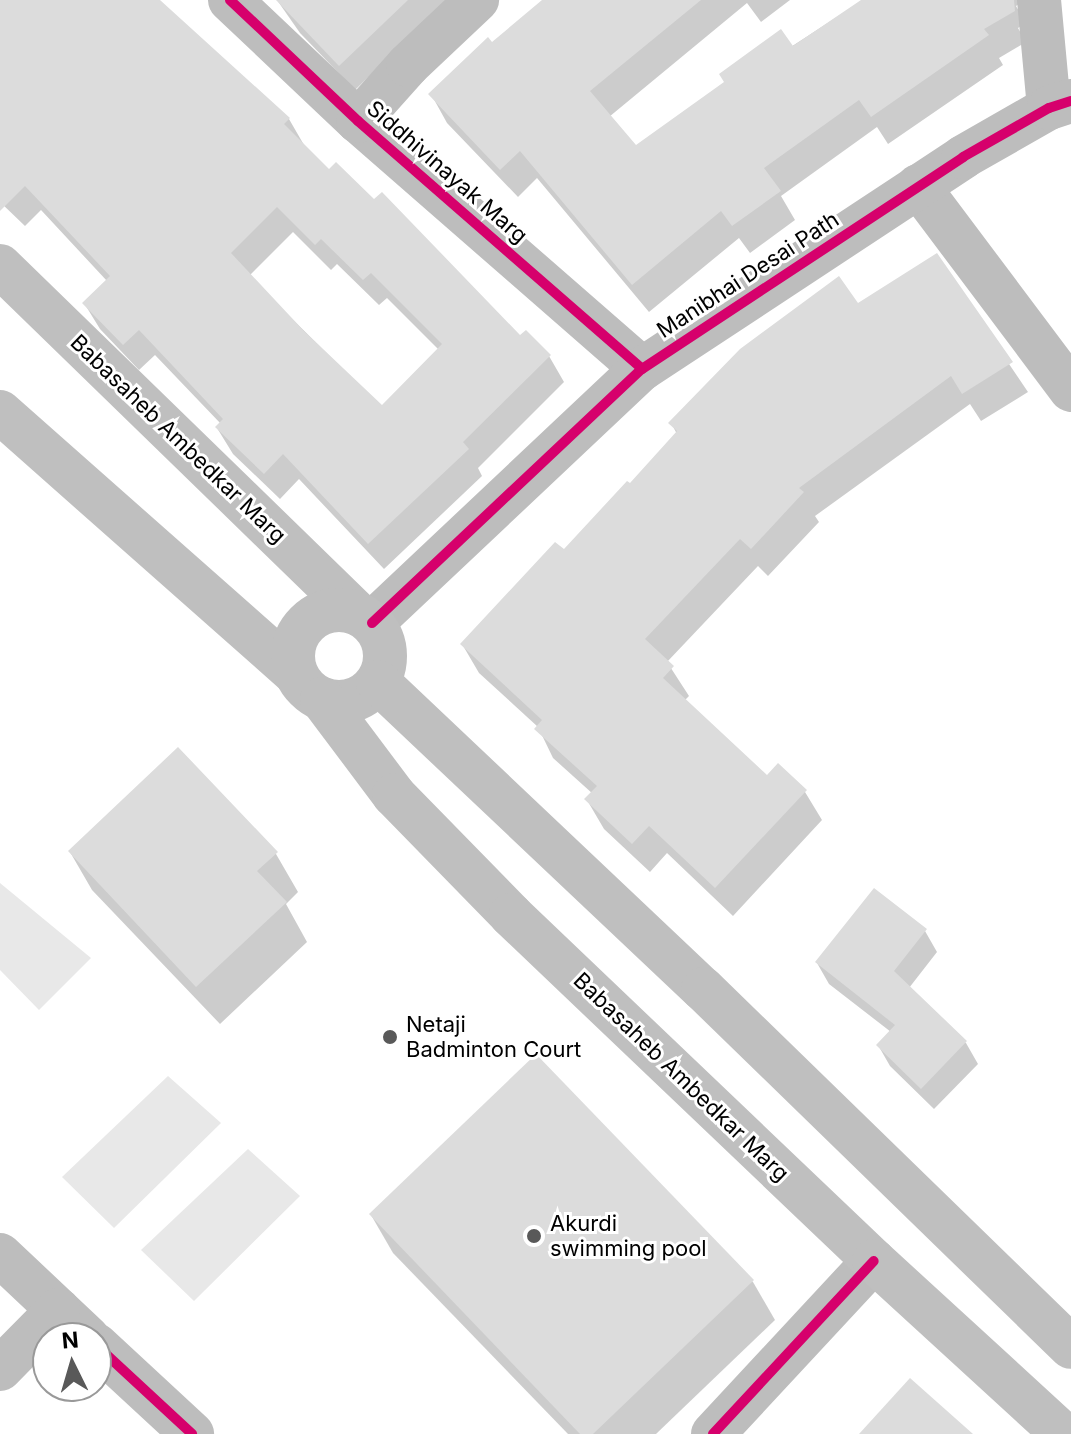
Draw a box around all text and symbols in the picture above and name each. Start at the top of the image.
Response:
street label: Siddhivinayak Marg [361,95,533,249]
street label: Manibhai Desai Path [652,206,844,344]
street label: Babasaheb Ambedkar Marg [65,329,291,549]
street label: Babasaheb Ambedkar Marg [568,967,794,1187]
place label: Netaji Badminton Court [406,1011,581,1062]
marker: Netaji Badminton Court [381,1028,399,1046]
place label: Akurdi swimming pool [550,1210,707,1262]
marker: Akurdi swimming pool [525,1227,543,1245]
north arrow [32,1322,112,1402]
text: N [61,1326,80,1354]

